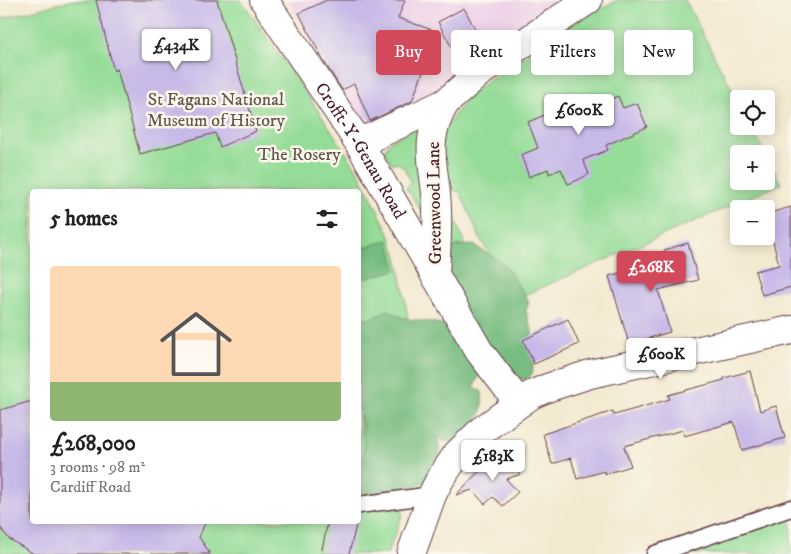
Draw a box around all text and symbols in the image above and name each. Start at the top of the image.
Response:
pin: £434K [141,28,211,71]
chip: Buy [376,30,441,75]
chip: Rent [451,30,521,75]
chip: Filters [531,30,614,75]
chip: New [624,30,693,75]
text: £434K [153,35,199,55]
street label: Crofft-Y-Genau Road [310,79,410,223]
park label: St Fagans National Museum of History [147,89,286,132]
map controls [730,90,775,245]
button: locate [730,90,775,135]
pin: £600K [544,94,614,136]
text: £600K [555,100,603,120]
street label: Greenwood Lane [423,141,447,265]
park label: The Rosery [257,144,341,166]
button: + [730,145,775,190]
button: − [730,200,775,245]
icon: filters [313,205,341,233]
text: 5 homes [50,206,118,232]
pin: £268K [616,250,686,293]
text: £268K [628,257,674,277]
icon: home [151,299,241,389]
pin: £600K [626,338,696,380]
text: £600K [637,344,685,364]
text: £268,000 [50,431,136,457]
pin: £183K [458,440,528,482]
text: £183K [472,446,514,466]
text: 3 rooms · 98 m² [50,457,145,477]
text: Cardiff Road [50,477,131,497]

